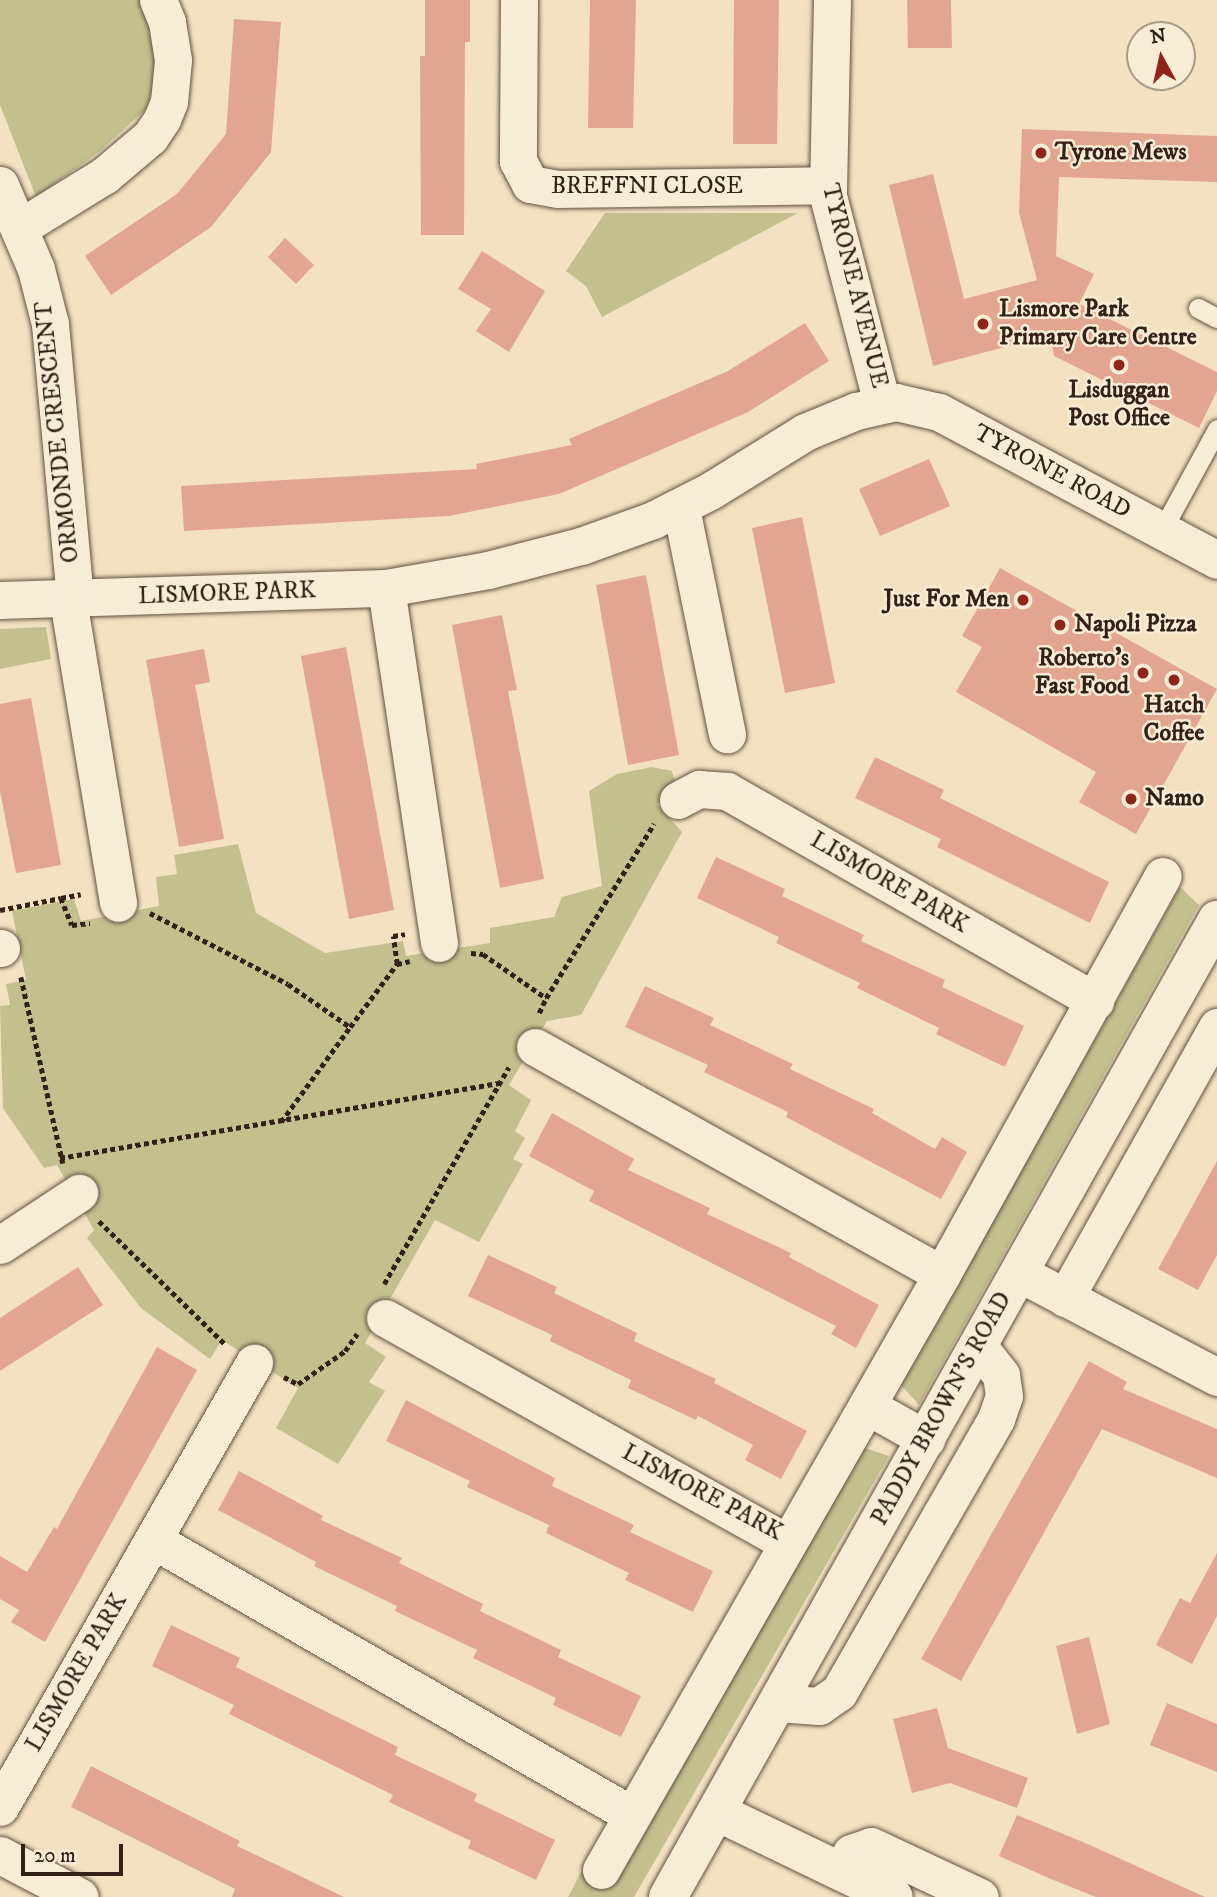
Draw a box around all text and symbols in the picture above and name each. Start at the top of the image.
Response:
north arrow [1126,21,1196,91]
text: N [1149,24,1168,49]
place label: Tyrone Mews [1055,139,1186,167]
marker: Tyrone Mews [1033,145,1049,161]
street label: BREFFNI CLOSE [551,173,743,201]
street label: TYRONE AVENUE [815,181,893,391]
place label: Lismore Park Primary Care Centre [999,296,1197,352]
street label: ORMONDE CRESCENT [30,300,86,564]
marker: Lismore Park Primary Care Centre [973,314,993,334]
marker: Lisduggan Post Office [1111,357,1127,373]
place label: Lisduggan Post Office [1068,377,1170,433]
street label: TYRONE ROAD [969,419,1135,525]
street label: LISMORE PARK [138,577,316,611]
place label: Just For Men [884,586,1009,614]
marker: Just For Men [1015,592,1031,608]
place label: Napoli Pizza [1074,611,1197,639]
marker: Napoli Pizza [1052,617,1068,633]
place label: Roberto's Fast Food [1035,645,1129,701]
marker: Roberto's Fast Food [1135,665,1151,681]
marker: Hatch Coffee [1166,672,1182,688]
place label: Hatch Coffee [1144,692,1204,748]
place label: Namo [1145,785,1204,813]
marker: Namo [1123,791,1139,807]
street label: LISMORE PARK [805,826,973,940]
street label: PADDY BROWN'S ROAD [866,1287,1018,1531]
street label: LISMORE PARK [617,1439,787,1547]
street label: LISMORE PARK [20,1589,134,1757]
scale bar [24,1830,126,1874]
text: 20 m [34,1843,76,1869]

